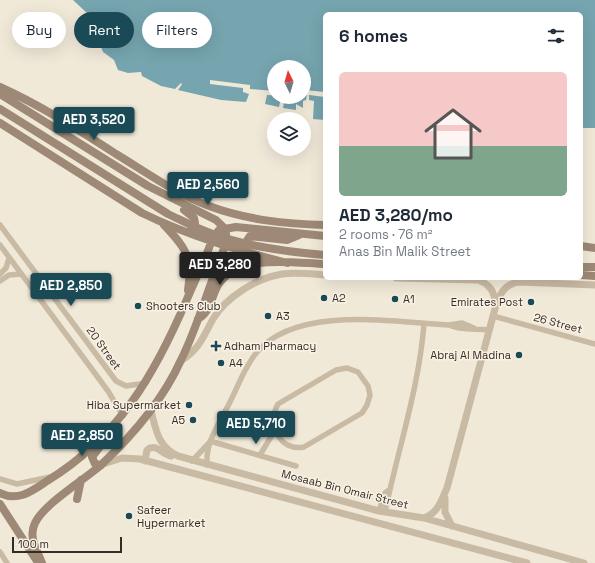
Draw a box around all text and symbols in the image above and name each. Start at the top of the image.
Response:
chip: Buy [12,12,66,48]
chip: Rent [74,12,134,48]
chip: Filters [142,12,212,48]
text: 6 homes [339,25,408,47]
icon: filters [545,25,567,47]
north arrow [267,60,311,104]
map controls [267,60,311,156]
icon: home [417,98,489,170]
pin: AED 3,520 [48,107,140,141]
text: AED 3,520 [63,111,125,128]
button: layers [267,112,311,156]
pin: AED 2,560 [162,172,254,206]
text: AED 2,560 [176,176,240,193]
text: AED 3,280/mo [339,204,453,226]
text: 2 rooms · 76 m² [339,226,433,243]
text: Anas Bin Malik Street [339,243,471,260]
pin: AED 3,280 [174,252,266,286]
text: AED 3,280 [188,256,252,273]
pin: AED 2,850 [25,273,117,307]
text: AED 2,850 [40,277,102,294]
place label: A2 [332,291,346,305]
place label: A1 [403,292,415,306]
marker: A2 [319,293,329,303]
marker: A1 [390,294,400,304]
place label: Emirates Post [451,295,523,309]
marker: Emirates Post [526,297,536,307]
place label: Shooters Club [146,299,220,313]
marker: Shooters Club [133,301,143,311]
place label: A3 [276,309,290,323]
street label: 26 Street [532,310,584,336]
marker: A3 [263,311,273,321]
street label: 20 Street [84,324,124,372]
place label: Adham Pharmacy [224,339,316,353]
marker: Adham Pharmacy [211,341,221,351]
place label: Abraj Al Madina [430,348,512,362]
marker: Abraj Al Madina [514,350,524,360]
place label: A4 [229,356,243,370]
marker: A4 [216,358,226,368]
place label: Hiba Supermarket [87,398,181,412]
marker: Hiba Supermarket [184,400,194,410]
pin: AED 5,710 [210,411,302,445]
place label: A5 [171,413,185,427]
marker: A5 [188,415,198,425]
text: AED 5,710 [226,415,286,432]
pin: AED 2,850 [36,423,128,457]
text: AED 2,850 [51,427,113,444]
street label: Mosaab Bin Omair Street [280,466,410,512]
place label: Safeer Hypermarket [137,503,206,530]
marker: Safeer Hypermarket [124,511,134,521]
scale bar [12,535,122,554]
text: 100 m [18,537,49,551]

